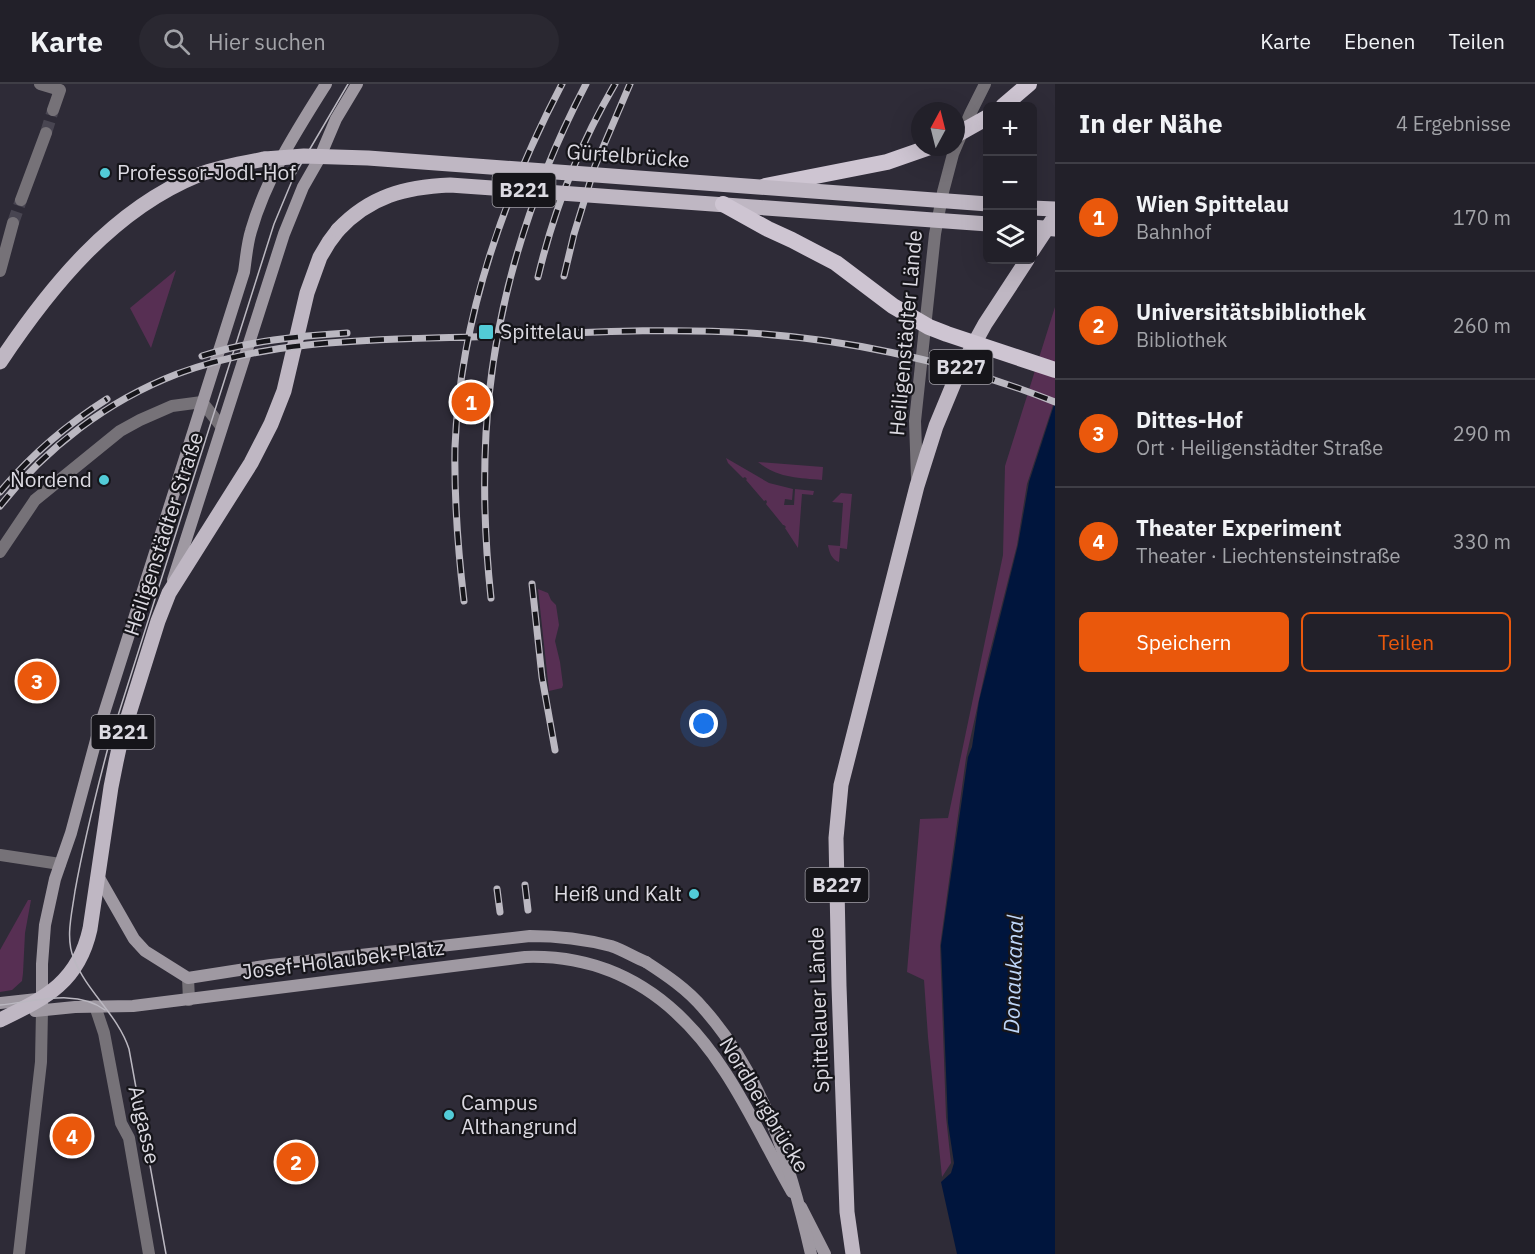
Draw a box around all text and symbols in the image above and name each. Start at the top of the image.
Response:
search box [139,14,559,68]
text: Karte [30,23,103,60]
icon: search [160,25,193,58]
text: Hier suchen [208,27,326,56]
text: Karte [1260,27,1311,55]
text: Ebenen [1344,27,1415,55]
text: Teilen [1448,27,1505,55]
north arrow [911,102,965,156]
map controls [983,102,1037,264]
button: + [983,102,1037,156]
text: In der Nähe [1079,106,1223,140]
text: 4 Ergebnisse [1396,110,1511,137]
street label: Gürtelbrücke [566,137,691,173]
button: − [983,156,1037,210]
place label: Professor-Jodl-Hof [117,158,296,186]
marker: Professor-Jodl-Hof [98,166,112,180]
road number: B221 [492,173,556,207]
text: Wien Spittelau [1136,189,1289,218]
text: 1 [1093,204,1105,231]
text: 170 m [1453,204,1511,231]
button: layers [983,210,1037,264]
text: Bahnhof [1136,218,1211,245]
street label: Heiligenstädter Lände [882,229,928,437]
text: Universitätsbibliothek [1136,297,1366,326]
text: 2 [1093,312,1105,339]
text: 260 m [1453,312,1511,339]
place label: Spittelau [500,317,584,345]
marker: Spittelau [477,323,495,341]
text: Bibliothek [1136,326,1227,353]
road number: B227 [930,350,992,384]
pin: 1 [452,380,490,424]
text: Dittes-Hof [1136,405,1243,434]
text: 3 [1093,420,1105,447]
text: 290 m [1453,420,1511,447]
street label: Heiligenstädter Straße [117,428,209,639]
text: Ort · Heiligenstädter Straße [1136,434,1383,461]
place label: Nordend [10,465,92,493]
marker: Nordend [97,473,111,487]
text: Theater Experiment [1136,513,1342,542]
text: 4 [1093,528,1105,555]
text: 330 m [1453,528,1511,555]
text: Theater · Liechtensteinstraße [1136,542,1401,569]
button: Speichern [1079,612,1289,672]
button: Teilen [1301,612,1511,672]
pin: 3 [18,658,57,704]
your location [689,709,718,738]
road number: B221 [92,715,154,749]
road number: B227 [806,868,868,902]
place label: Heiß und Kalt [554,879,682,907]
marker: Heiß und Kalt [687,887,701,901]
water label: Donaukanal [996,914,1029,1034]
street label: Spittelauer Lände [801,927,835,1093]
street label: Josef-Holaubek-Platz [240,933,446,985]
street label: Nordbergbrücke [713,1032,816,1177]
street label: Augasse [122,1083,168,1167]
place label: Campus Althangrund [461,1088,577,1140]
marker: Campus Althangrund [442,1108,456,1122]
pin: 4 [52,1114,92,1158]
pin: 2 [276,1140,316,1184]

